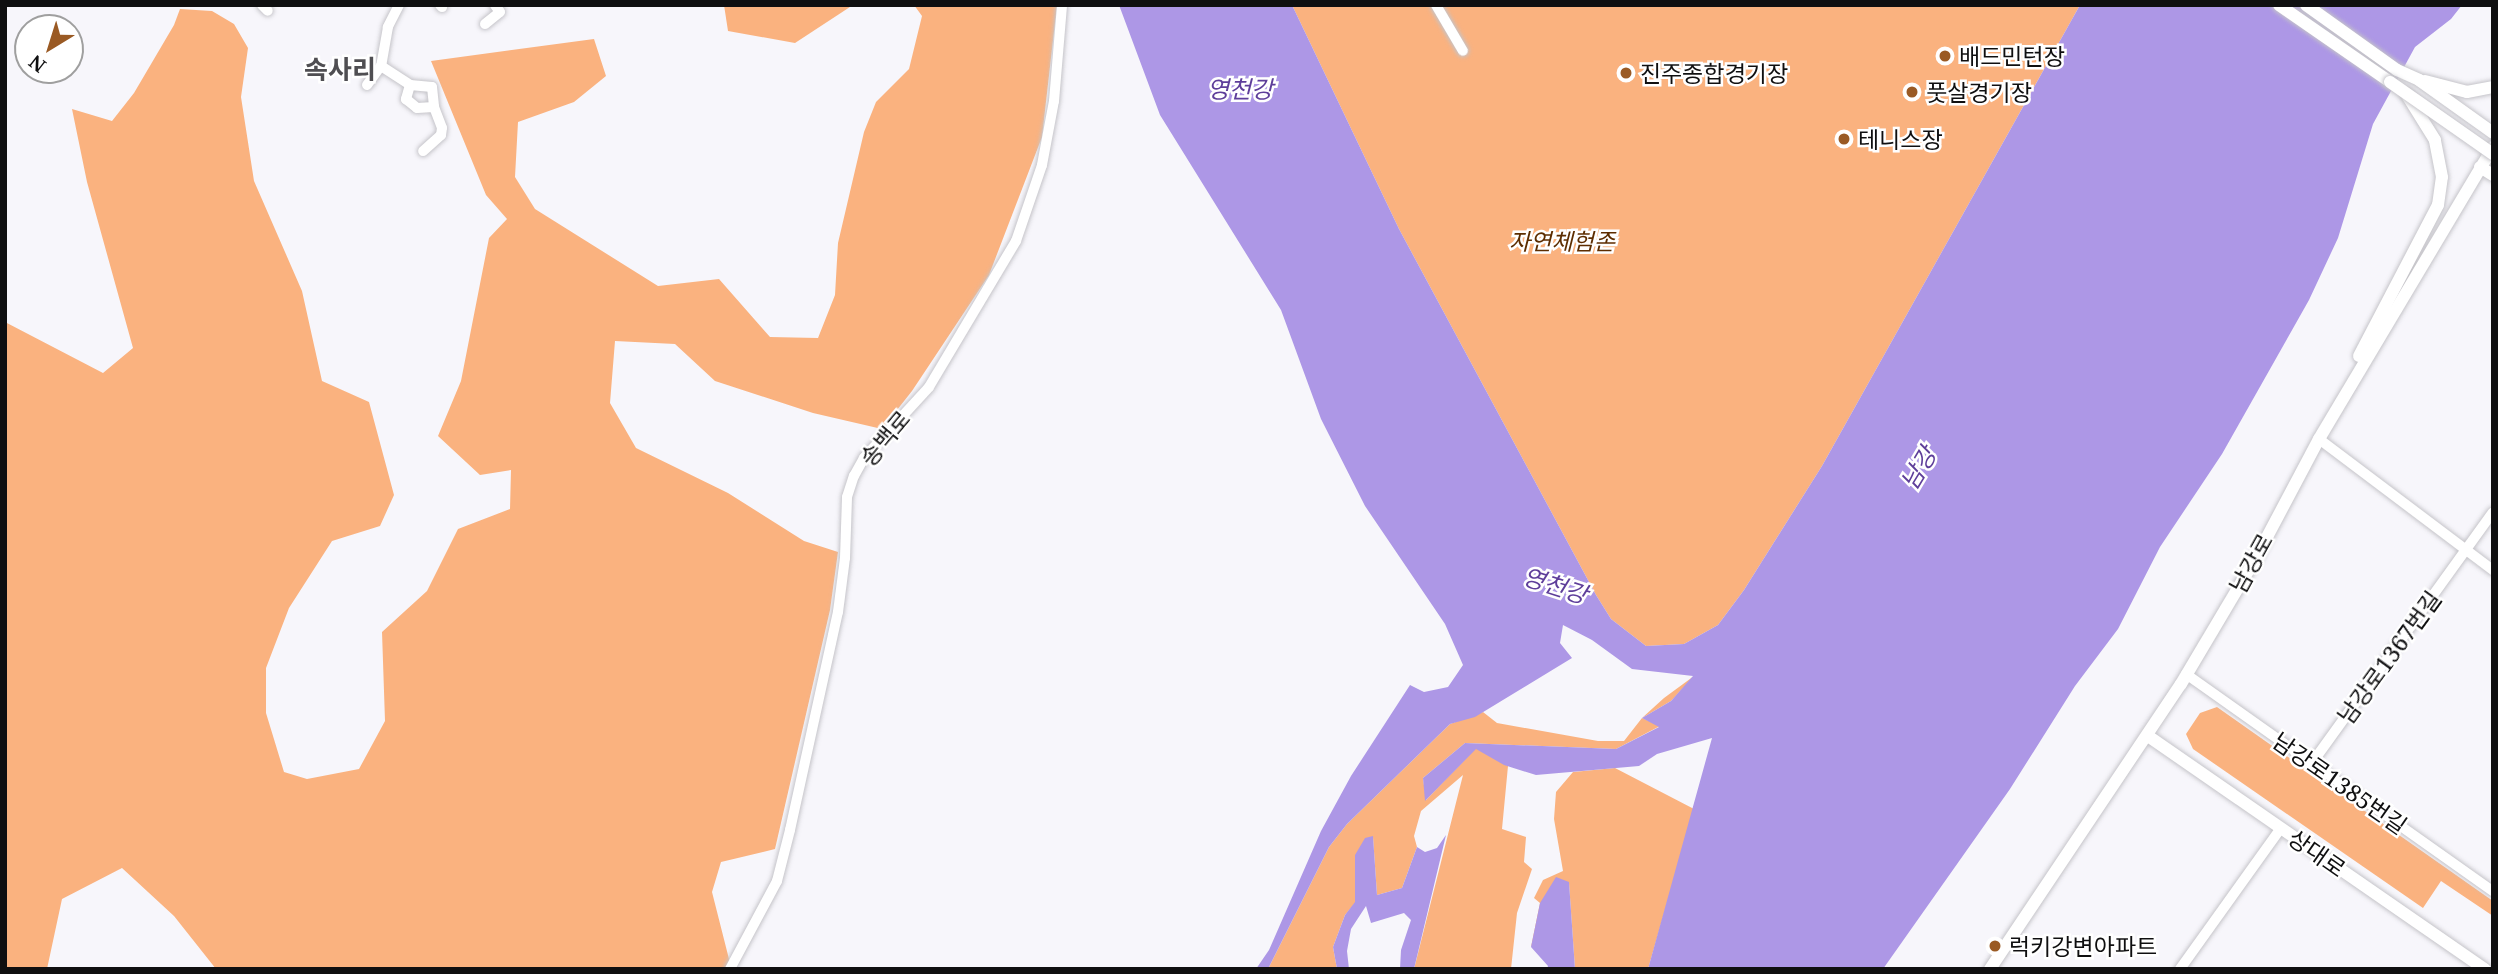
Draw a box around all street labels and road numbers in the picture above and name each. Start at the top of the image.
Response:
street label: 송백로 [854,405,916,471]
street label: 남강로 [2224,529,2278,597]
street label: 남강로1367번길 [2332,585,2446,729]
street label: 남강로1385번길 [2268,727,2412,839]
street label: 상대로 [2283,823,2351,883]

